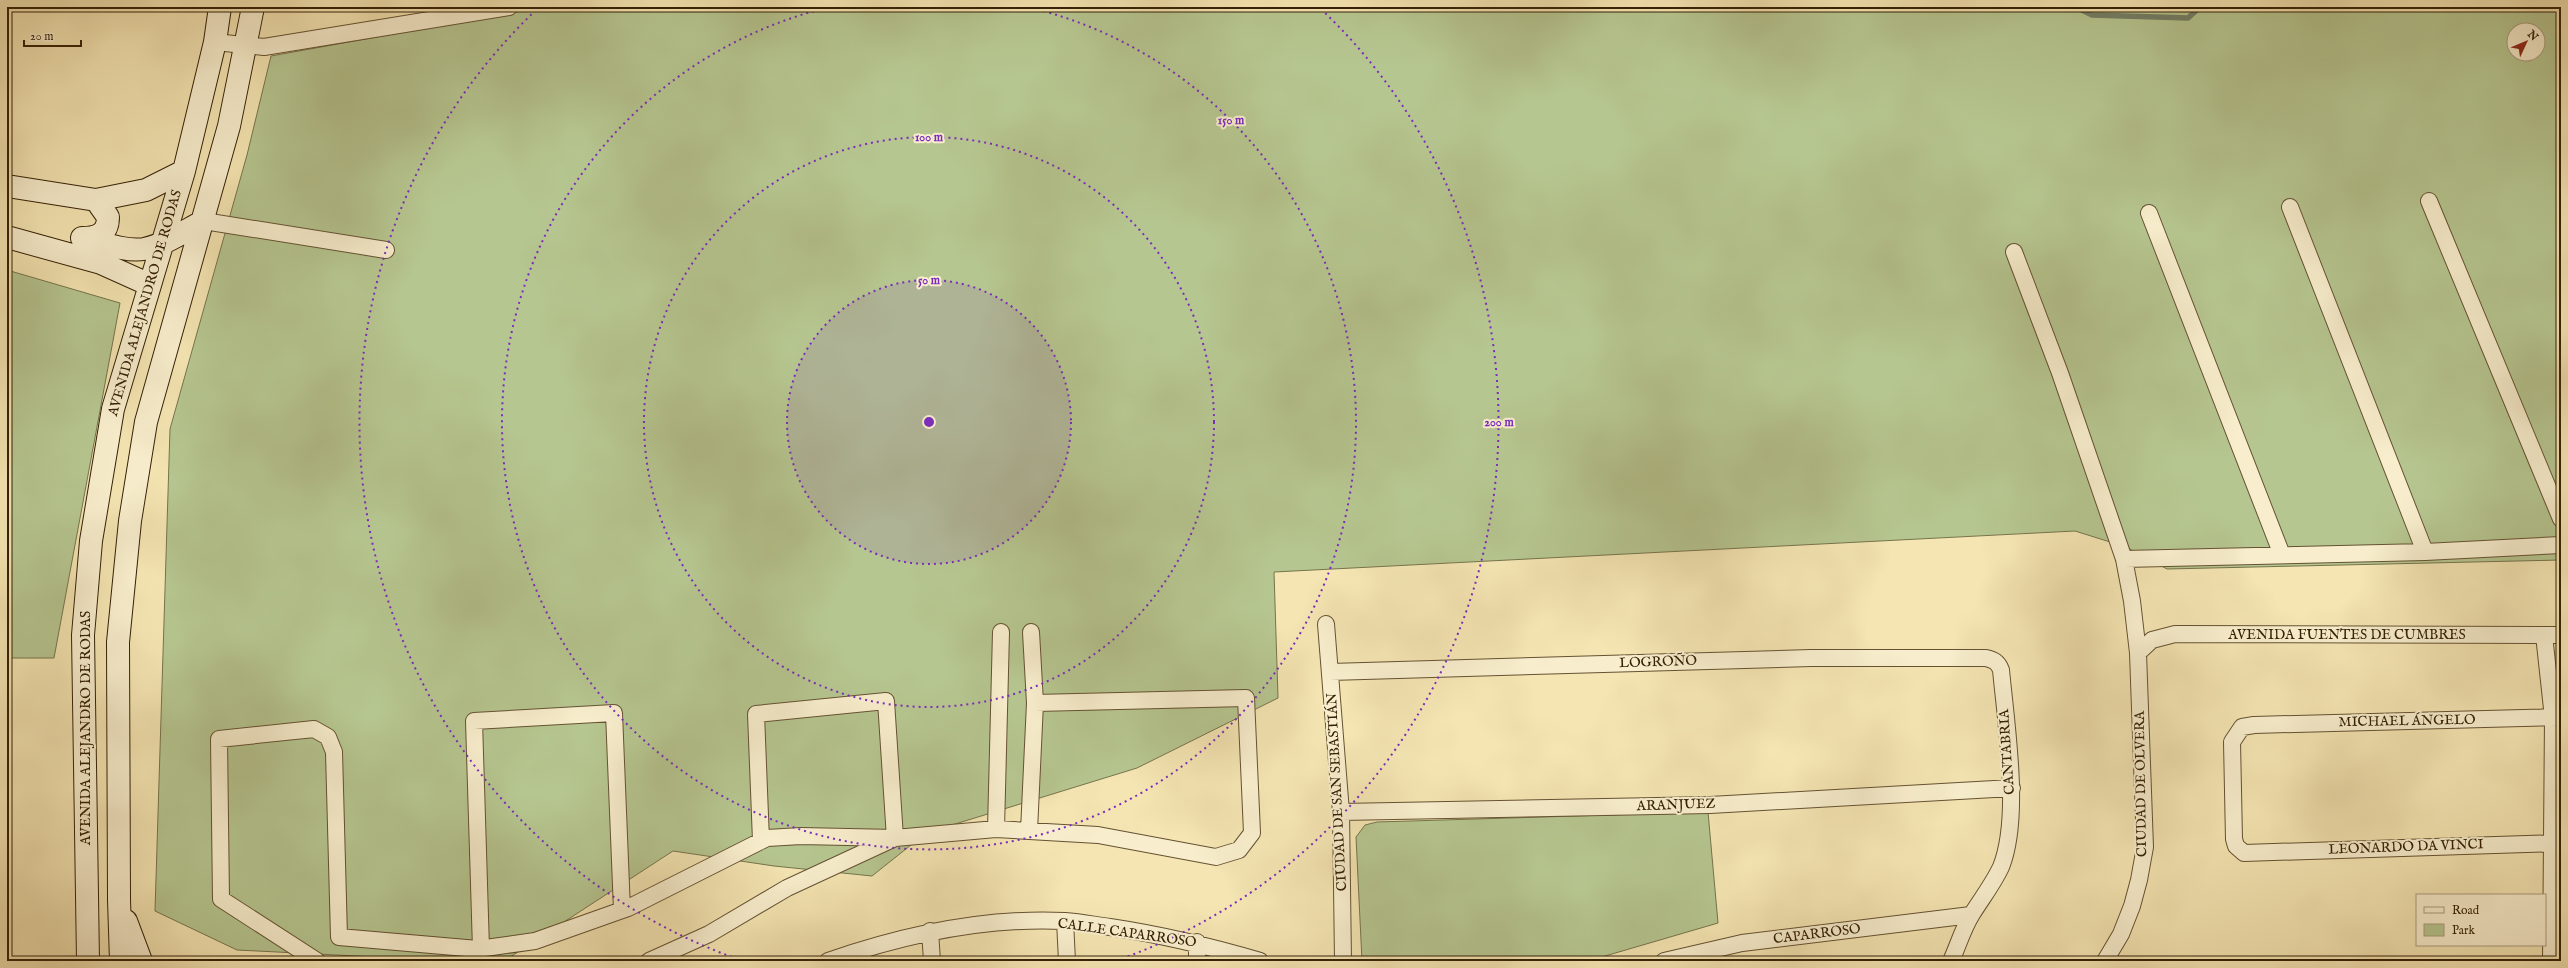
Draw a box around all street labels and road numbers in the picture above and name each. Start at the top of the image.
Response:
street label: AVENIDA ALEJANDRO DE RODAS [104,188,186,419]
street label: AVENIDA ALEJANDRO DE RODAS [77,611,95,846]
street label: AVENIDA FUENTES DE CUMBRES [2227,626,2466,644]
street label: LOGROÑO [1619,651,1698,672]
street label: CIUDAD DE SAN SEBASTIÁN [1322,692,1351,892]
street label: CANTABRIA [1995,708,2019,796]
street label: CIUDAD DE OLVERA [2131,710,2151,857]
street label: MICHAEL ÁNGELO [2338,710,2476,731]
street label: ARANJUEZ [1635,795,1716,815]
street label: LEONARDO DA VINCI [2328,835,2484,859]
street label: CALLE CAPARROSO [1056,914,1198,952]
street label: CAPARROSO [1772,920,1862,948]

